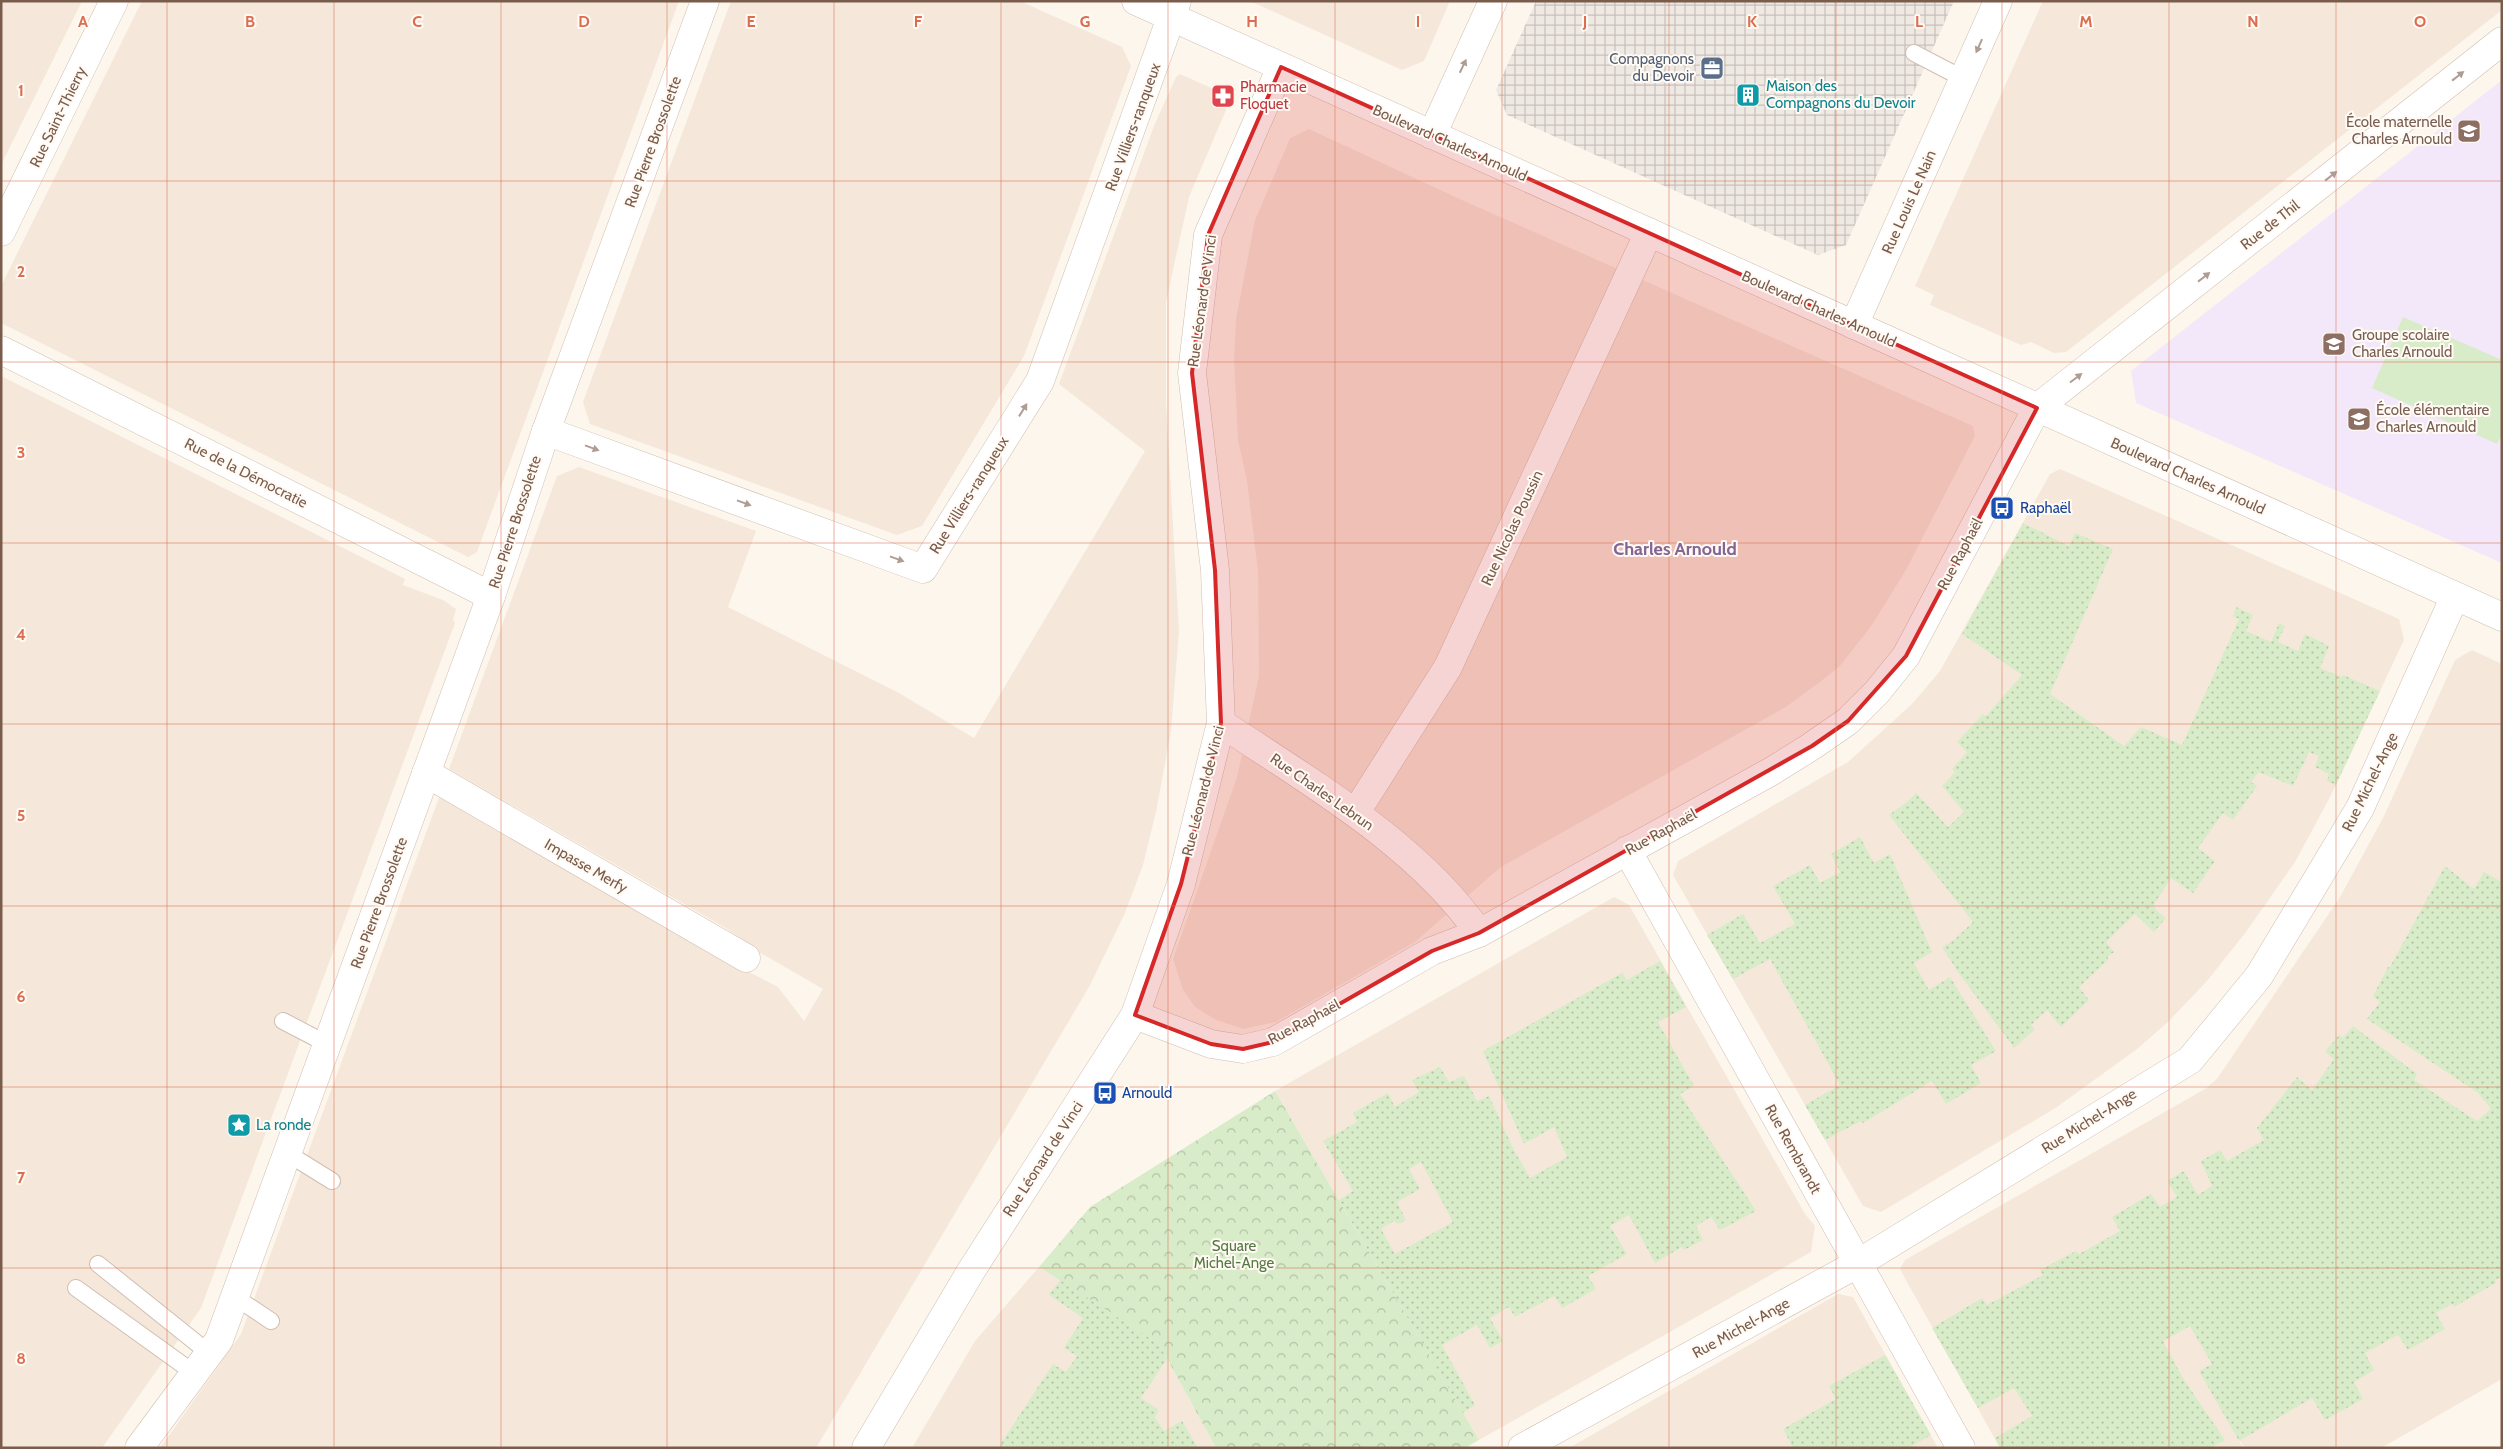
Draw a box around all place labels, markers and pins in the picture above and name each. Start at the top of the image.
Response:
place label: Compagnons du Devoir [1609,50,1694,85]
office icon: Compagnons du Devoir [1699,55,1725,81]
place label: Maison des Compagnons du Devoir [1766,77,1916,112]
place label: Pharmacie Floquet [1240,78,1307,113]
building icon: Maison des Compagnons du Devoir [1735,82,1761,108]
pharmacy icon: Pharmacie Floquet [1210,83,1236,109]
place label: École maternelle Charles Arnould [2346,112,2452,148]
school or university icon: École maternelle Charles Arnould [2456,118,2482,144]
place label: Groupe scolaire Charles Arnould [2352,326,2452,361]
school or university icon: Groupe scolaire Charles Arnould [2321,331,2347,357]
place label: École élémentaire Charles Arnould [2376,400,2489,436]
school or university icon: École élémentaire Charles Arnould [2346,406,2372,432]
bus stop icon: Raphaël [1989,495,2015,521]
place label: Raphaël [2020,499,2072,517]
bus stop icon: Arnould [1092,1080,1118,1106]
place label: Arnould [1122,1084,1172,1102]
place icon: La ronde [226,1112,252,1138]
place label: La ronde [256,1116,312,1134]

